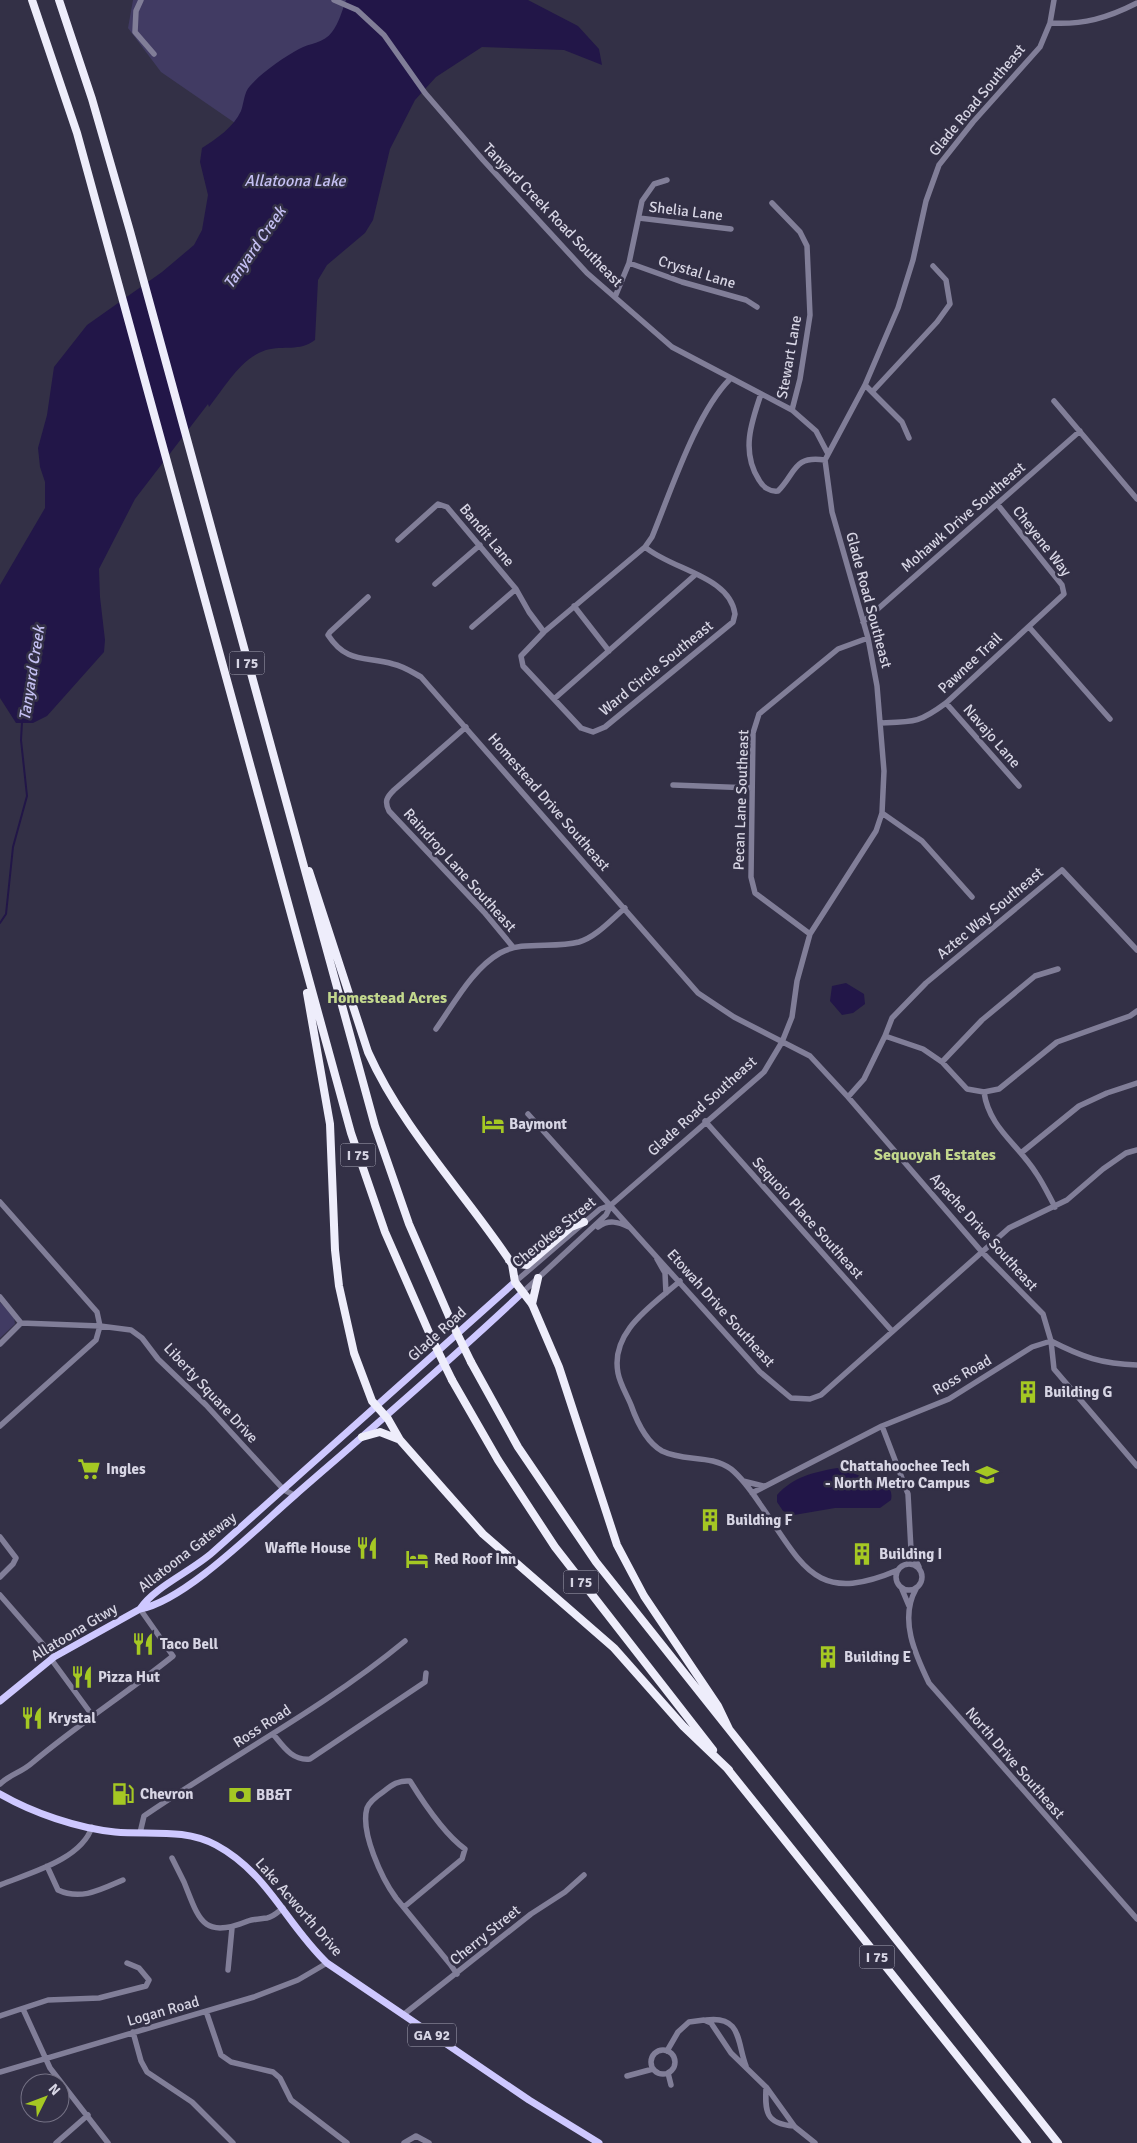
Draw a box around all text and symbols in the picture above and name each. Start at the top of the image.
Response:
street label: Glade Road Southeast [925,40,1029,160]
street label: Tanyard Creek Road Southeast [479,139,627,291]
water label: Allatoona Lake [244,171,347,191]
street label: Shelia Lane [648,198,724,224]
water label: Tanyard Creek [219,201,292,293]
street label: Crystal Lane [656,252,738,292]
street label: Stewart Lane [773,314,805,400]
street label: Mohawk Drive Southeast [897,458,1029,576]
street label: Bandit Lane [456,500,518,570]
street label: Cheyene Way [1009,502,1075,580]
street label: Glade Road Southeast [842,530,896,670]
street label: Ward Circle Southeast [595,616,717,720]
water label: Tanyard Creek [15,622,50,722]
street label: Pawnee Trail [934,629,1006,697]
road number: I 75 [230,651,264,674]
street label: Navajo Lane [960,701,1024,771]
street label: Homestead Drive Southeast [484,729,614,875]
street label: Pecan Lane Southeast [730,729,752,871]
street label: Raindrop Lane Southeast [400,805,520,935]
street label: Aztec Way Southeast [933,863,1047,963]
district label: Homestead Acres [327,988,447,1008]
street label: Glade Road Southeast [644,1052,760,1160]
hotel icon: Baymont [480,1111,506,1137]
place label: Baymont [509,1115,567,1133]
road number: I 75 [340,1144,376,1166]
district label: Sequoyah Estates [874,1145,996,1165]
street label: Sequoio Place Southeast [748,1153,868,1283]
street label: Apache Drive Southeast [926,1169,1042,1295]
street label: Cherokee Street [509,1193,599,1271]
street label: Etowah Drive Southeast [663,1245,779,1371]
street label: Glade Road [404,1303,470,1365]
street label: Liberty Square Drive [160,1339,262,1447]
street label: Ross Road [929,1351,995,1399]
building icon: Building G [1015,1379,1041,1405]
place label: Building G [1044,1383,1113,1401]
supermarket icon: Ingles [76,1456,102,1482]
place label: Chattahoochee Tech - North Metro Campus [825,1457,970,1492]
place label: Ingles [106,1460,146,1478]
school or university icon: Chattahoochee Tech - North Metro Campus [974,1462,1000,1488]
building icon: Building F [697,1507,723,1533]
street label: Allatoona Gateway [134,1508,240,1596]
place label: Building F [726,1511,793,1529]
restaurant icon: Waffle House [354,1535,380,1561]
place label: Waffle House [265,1539,351,1557]
building icon: Building I [849,1541,875,1567]
place label: Building I [879,1545,942,1563]
hotel icon: Red Roof Inn [404,1546,430,1572]
place label: Red Roof Inn [434,1550,516,1568]
road number: I 75 [564,1570,598,1594]
street label: Allatoona Gtwy [27,1599,121,1665]
restaurant icon: Taco Bell [130,1631,156,1657]
place label: Taco Bell [160,1635,219,1653]
building icon: Building E [815,1644,841,1670]
place label: Building E [844,1648,912,1666]
restaurant icon: Pizza Hut [69,1664,95,1690]
place label: Pizza Hut [98,1668,160,1686]
street label: Ross Road [230,1701,294,1751]
street label: North Drive Southeast [962,1703,1068,1823]
restaurant icon: Krystal [19,1705,45,1731]
place label: Krystal [48,1709,96,1727]
fuel station icon: Chevron [110,1781,136,1807]
bank icon: BB&T [227,1782,253,1808]
place label: Chevron [140,1785,194,1803]
place label: BB&T [256,1786,292,1804]
street label: Lake Acworth Drive [252,1854,346,1960]
street label: Cherry Street [446,1901,524,1969]
road number: I 75 [860,1945,894,1968]
street label: Logan Road [125,1992,201,2030]
road number: GA 92 [408,2024,456,2046]
north arrow [20,2073,70,2123]
text: N [45,2080,64,2099]

